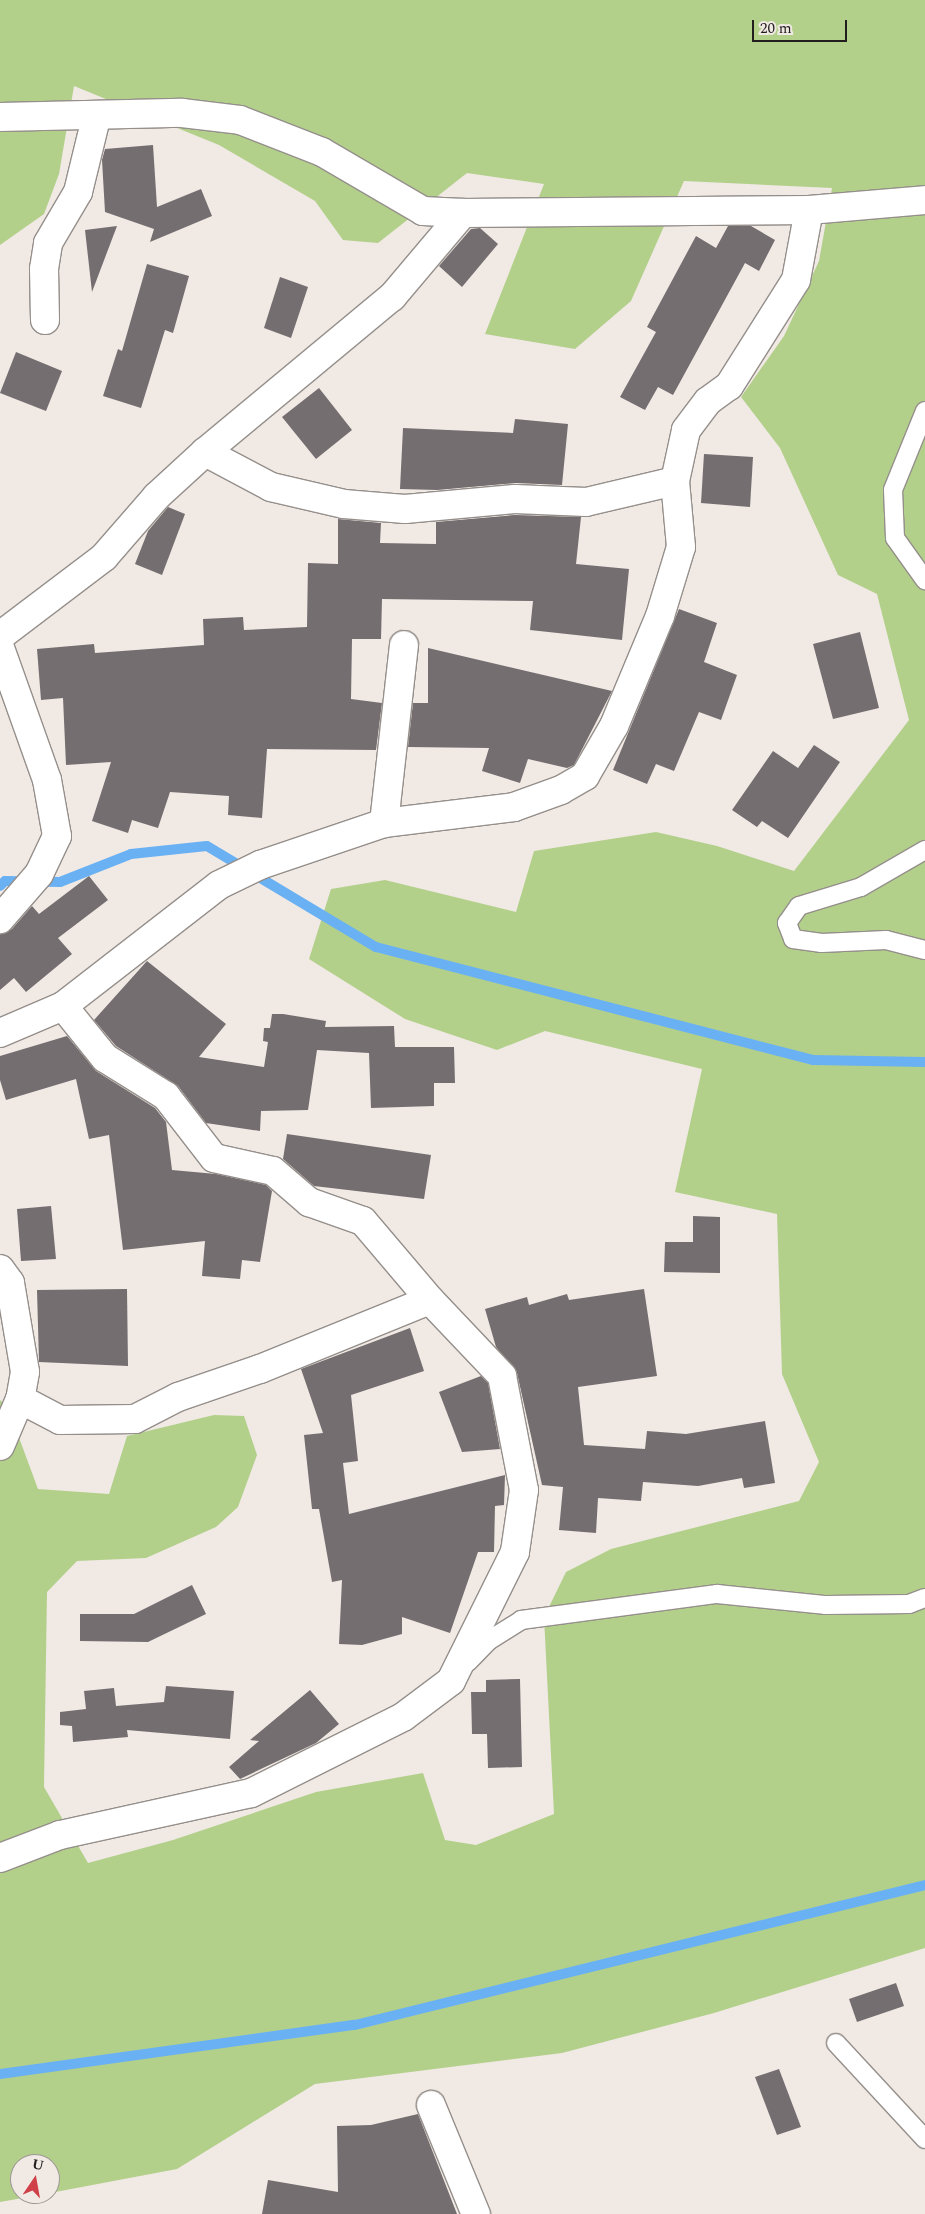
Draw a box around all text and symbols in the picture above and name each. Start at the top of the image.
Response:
scale bar [755,10,850,42]
text: 20 m [760,17,792,40]
text: U [30,2153,46,2176]
north arrow [10,2154,60,2204]

